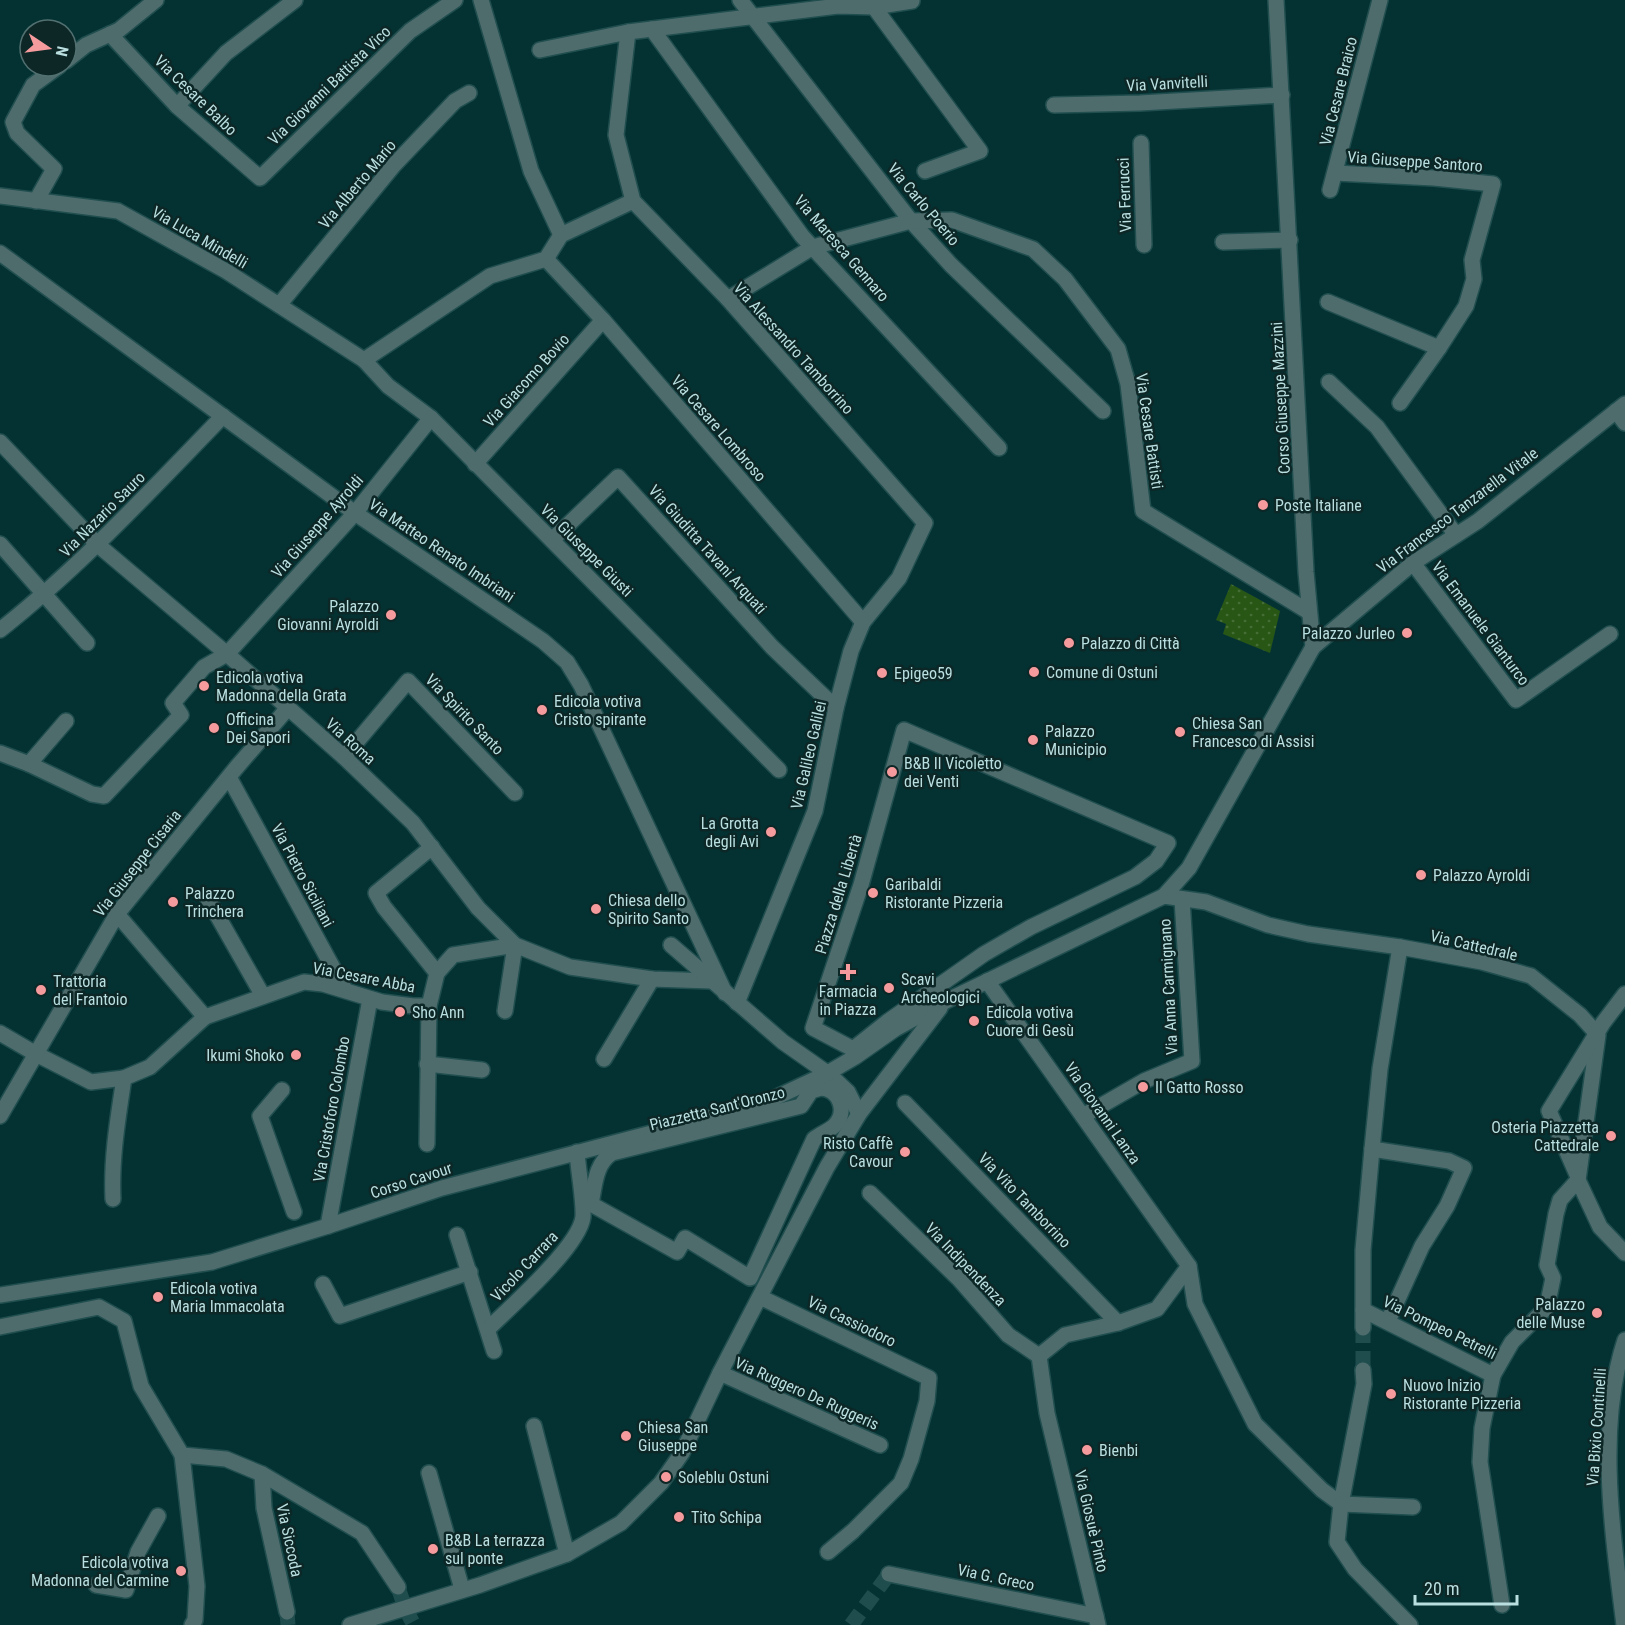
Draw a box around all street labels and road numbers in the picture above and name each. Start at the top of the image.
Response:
street label: Via Giovanni Battista Vico [264,22,395,149]
street label: Via Cesare Braico [1316,35,1361,147]
street label: Via Cesare Balbo [150,51,241,139]
street label: Via Vanvitelli [1126,72,1208,95]
street label: Via Alberto Mario [315,136,400,233]
street label: Via Giuseppe Santoro [1347,147,1483,176]
street label: Via Ferrucci [1114,157,1135,233]
street label: Via Carlo Poerio [884,159,964,249]
street label: Via Maresca Gennaro [790,191,893,305]
street label: Via Luca Mindelli [148,202,251,273]
street label: Via Alessandro Tamborrino [729,279,858,418]
street label: Corso Giuseppe Mazzini [1267,321,1294,475]
street label: Via Giacomo Bovio [479,330,573,431]
street label: Via Cesare Lombroso [667,371,770,486]
street label: Via Cesare Battisti [1132,372,1167,490]
street label: Via Francesco Tanzarella Vitale [1373,444,1542,577]
street label: Via Nazario Sauro [56,468,149,561]
street label: Via Giuseppe Ayroldi [268,471,367,582]
street label: Via Giuditta Tavani Arquati [645,481,771,618]
street label: Via Matteo Renato Imbriani [365,495,518,606]
street label: Via Giuseppe Giusti [536,500,637,601]
street label: Via Emanuele Gianturco [1428,557,1534,689]
street label: Via Spirito Santo [421,670,508,759]
street label: Via Galileo Galilei [787,699,830,811]
street label: Via Roma [322,714,379,769]
street label: Via Giuseppe Cisaria [90,806,185,921]
street label: Via Pietro Siciliani [267,820,338,930]
street label: Piazza della Libertà [811,832,866,956]
street label: Via Anna Carmignano [1155,918,1182,1056]
street label: Via Cattedrale [1428,926,1519,965]
street label: Via Cesare Abba [311,958,417,997]
street label: Via Cristoforo Colombo [309,1035,354,1184]
street label: Via Giovanni Lanza [1060,1059,1145,1168]
street label: Piazzetta Sant'Oronzo [648,1082,787,1134]
street label: Via Vito Tamborrino [974,1149,1075,1252]
street label: Corso Cavour [368,1158,455,1203]
street label: Via Indipendenza [921,1219,1010,1310]
street label: Vicolo Carrara [487,1227,562,1306]
street label: Via Cassiodoro [805,1292,899,1351]
street label: Via Pompeo Petrelli [1380,1292,1500,1363]
street label: Via Ruggero De Ruggeris [732,1353,882,1434]
street label: Via Bixio Continelli [1583,1367,1610,1487]
street label: Via Giosuè Pinto [1071,1468,1112,1574]
street label: Via Siccoda [272,1502,307,1578]
street label: Via G. Greco [956,1560,1036,1595]

